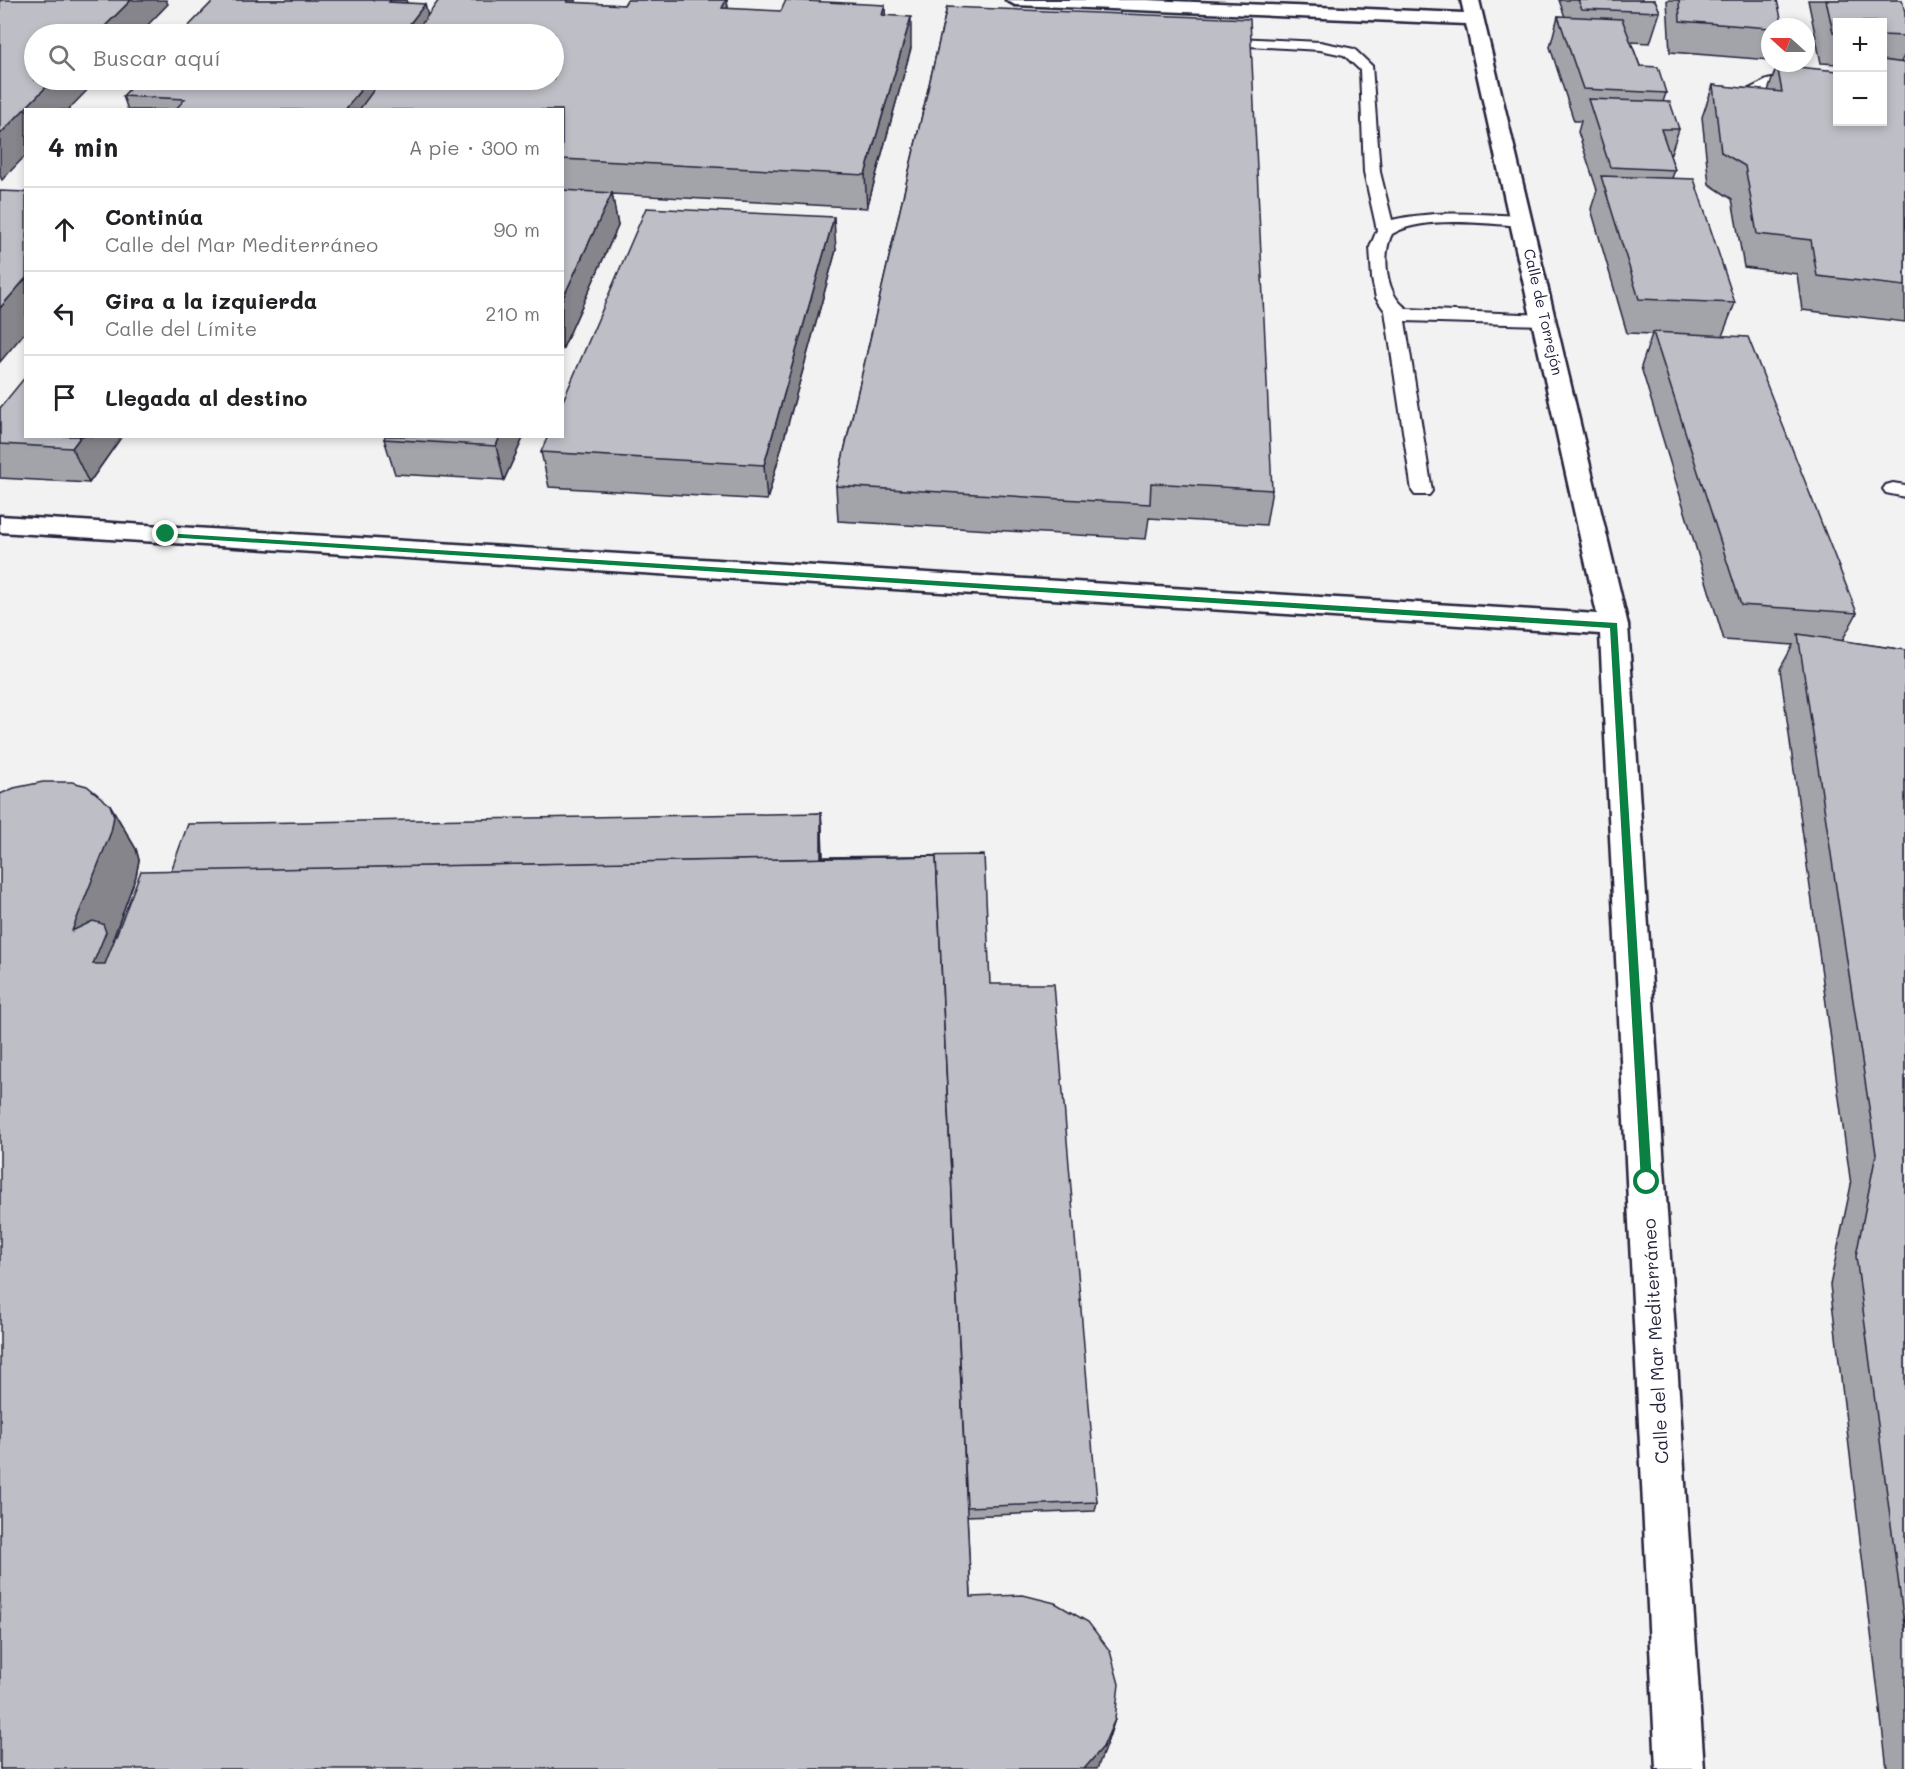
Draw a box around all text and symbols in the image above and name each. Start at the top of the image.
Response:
north arrow [1761,18,1815,72]
map controls [1833,18,1887,126]
button: + [1833,18,1887,72]
search box [24,24,564,90]
icon: search [45,41,78,74]
text: Buscar aquí [93,43,221,72]
button: − [1833,72,1887,126]
text: 4 min [48,130,118,164]
text: A pie · 300 m [409,134,540,160]
text: Continúa [105,202,203,231]
icon: ahead [48,213,81,246]
text: 90 m [494,216,540,242]
text: Calle del Mar Mediterráneo [105,231,378,257]
street label: Calle de Torrejón [1520,247,1568,377]
text: Gira a la izquierda [105,286,317,315]
icon: left [48,297,81,330]
text: 210 m [485,300,540,326]
text: Calle del Límite [105,315,257,341]
icon: arrive [48,381,81,414]
text: Llegada al destino [105,383,307,412]
route end [152,520,178,546]
route start [1633,1168,1659,1194]
street label: Calle del Mar Mediterráneo [1637,1217,1673,1464]

